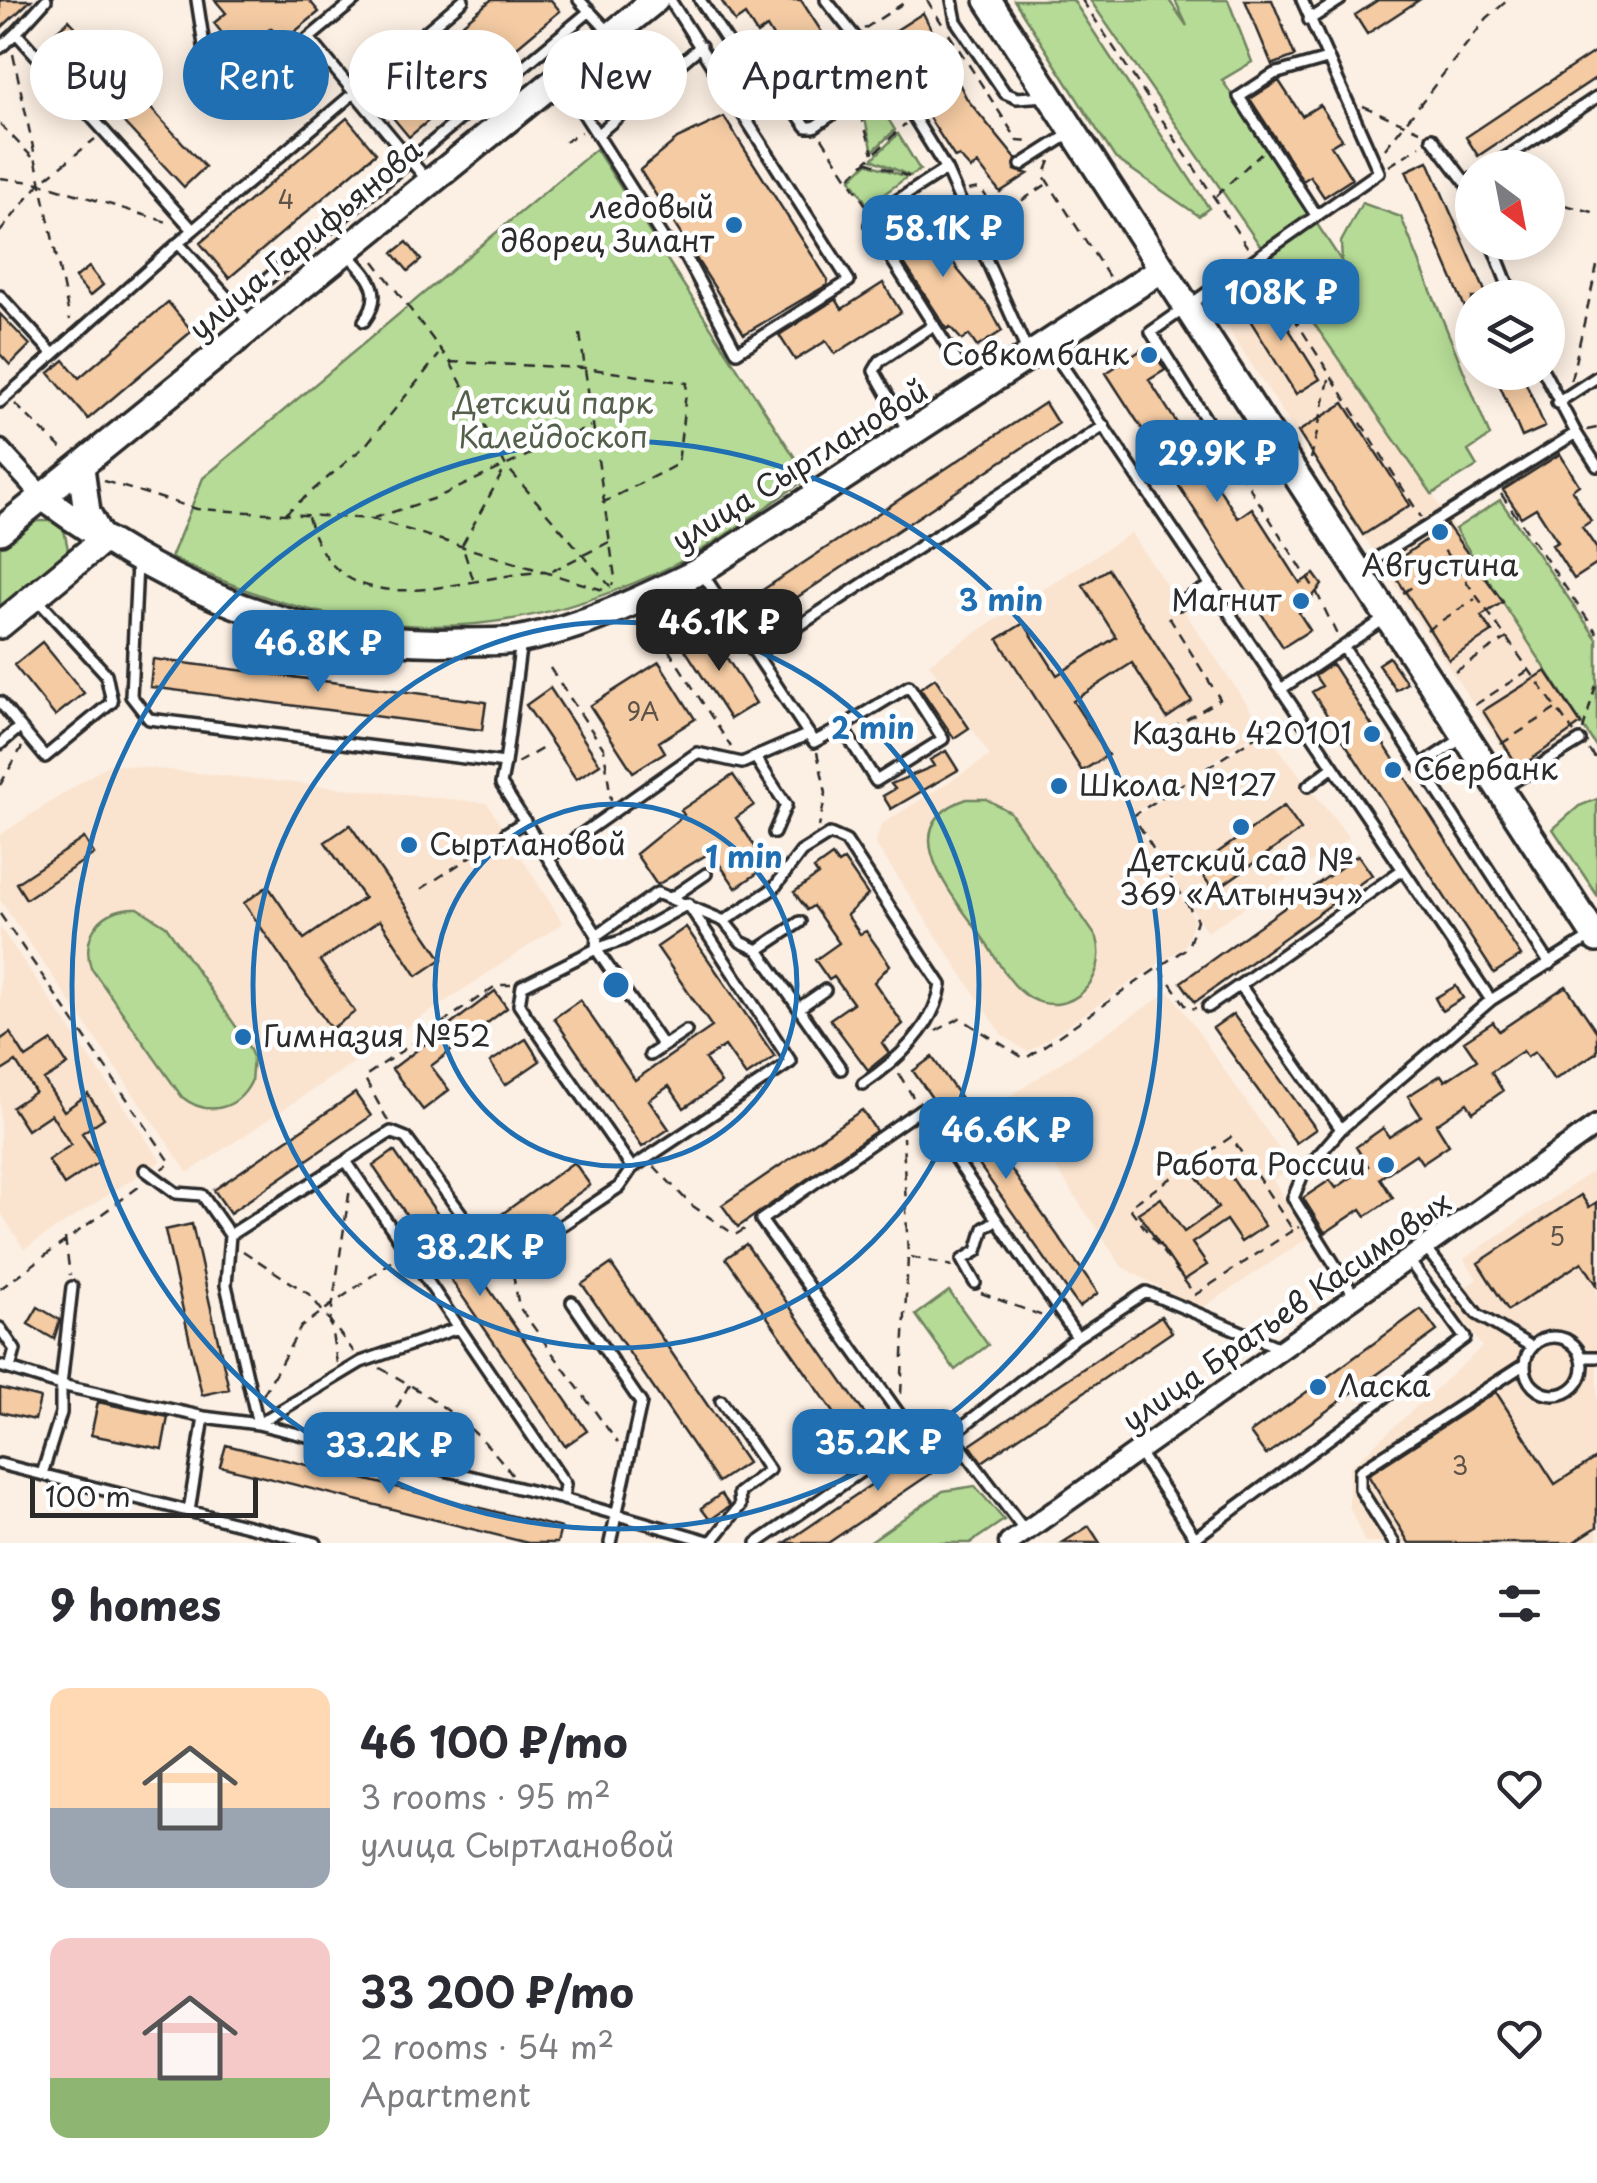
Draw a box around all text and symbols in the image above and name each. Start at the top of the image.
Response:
chip: Buy [30,30,163,120]
chip: Rent [183,30,329,120]
chip: Filters [349,30,523,120]
chip: New [543,30,687,120]
chip: Apartment [707,30,964,120]
street label: улица Гарифьянова [178,127,431,349]
north arrow [1455,150,1565,260]
map controls [1455,150,1565,390]
house number: 4 [278,180,294,218]
place label: ледовый дворец Зилант [501,183,715,262]
pin: 58.1K ₽ [851,195,1035,280]
text: 58.1K ₽ [884,203,1002,251]
marker: ледовый дворец Зилант [723,214,745,236]
pin: 108K ₽ [1200,259,1362,344]
text: 108K ₽ [1224,267,1338,315]
button: layers [1455,280,1565,390]
place label: Совкомбанк [942,330,1129,375]
marker: Совкомбанк [1138,344,1160,366]
street label: улица Сыртлановой [662,367,936,561]
park label: Детский парк Калейдоскоп [452,379,653,458]
pin: 29.9K ₽ [1125,420,1309,505]
text: 29.9K ₽ [1157,428,1277,476]
marker: Августина [1429,521,1451,543]
place label: Августина [1362,541,1519,586]
text: 3 min [959,576,1043,621]
place label: Магнит [1171,576,1282,621]
pin: 46.1K ₽ [627,589,811,674]
marker: Магнит [1290,590,1312,612]
text: 46.1K ₽ [658,597,780,645]
pin: 46.8K ₽ [226,610,410,695]
text: 46.8K ₽ [254,618,382,666]
house number: 9А [627,692,659,730]
text: 2 min [831,704,915,749]
place label: Казань 420101 [1132,709,1352,754]
marker: Казань 420101 [1361,723,1383,745]
place label: Сбербанк [1413,745,1558,790]
marker: Сбербанк [1382,759,1404,781]
place label: Школа №127 [1079,761,1276,806]
marker: Школа №127 [1048,775,1070,797]
marker: Детский сад № 369 «Алтынчэч» [1230,816,1252,838]
place label: Сыртлановой [429,820,626,865]
text: 1 min [705,833,783,878]
marker: Сыртлановой [398,834,420,856]
place label: Детский сад № 369 «Алтынчэч» [1119,836,1363,915]
centre of rings [598,967,634,1003]
place label: Гимназия №52 [263,1012,491,1057]
marker: Гимназия №52 [232,1026,254,1048]
pin: 46.6K ₽ [914,1097,1098,1182]
text: 46.6K ₽ [941,1105,1071,1153]
place label: Работа России [1155,1140,1366,1185]
marker: Работа России [1375,1154,1397,1176]
street label: улица Братьев Касимовых [1112,1179,1459,1441]
pin: 38.2K ₽ [388,1214,572,1299]
house number: 5 [1549,1217,1565,1255]
text: 38.2K ₽ [416,1222,544,1270]
place label: Ласка [1338,1362,1431,1407]
marker: Ласка [1307,1376,1329,1398]
pin: 35.2K ₽ [786,1409,970,1494]
pin: 33.2K ₽ [297,1412,481,1497]
text: 35.2K ₽ [814,1417,942,1465]
text: 33.2K ₽ [326,1420,452,1468]
house number: 3 [1452,1446,1468,1484]
scale bar [30,1473,258,1518]
text: 100 m [45,1474,131,1517]
text: 9 homes [50,1572,221,1635]
icon: filters [1492,1576,1547,1631]
text: 46 100 ₽/mo [360,1709,628,1772]
icon: home [130,1728,250,1848]
icon: heart [1492,1761,1547,1816]
text: 3 rooms · 95 m² [360,1772,611,1820]
text: улица Сыртлановой [360,1820,675,1868]
text: 33 200 ₽/mo [360,1959,634,2022]
icon: home [130,1978,250,2098]
icon: heart [1492,2011,1547,2066]
text: 2 rooms · 54 m² [360,2022,614,2070]
text: Apartment [360,2070,531,2118]

